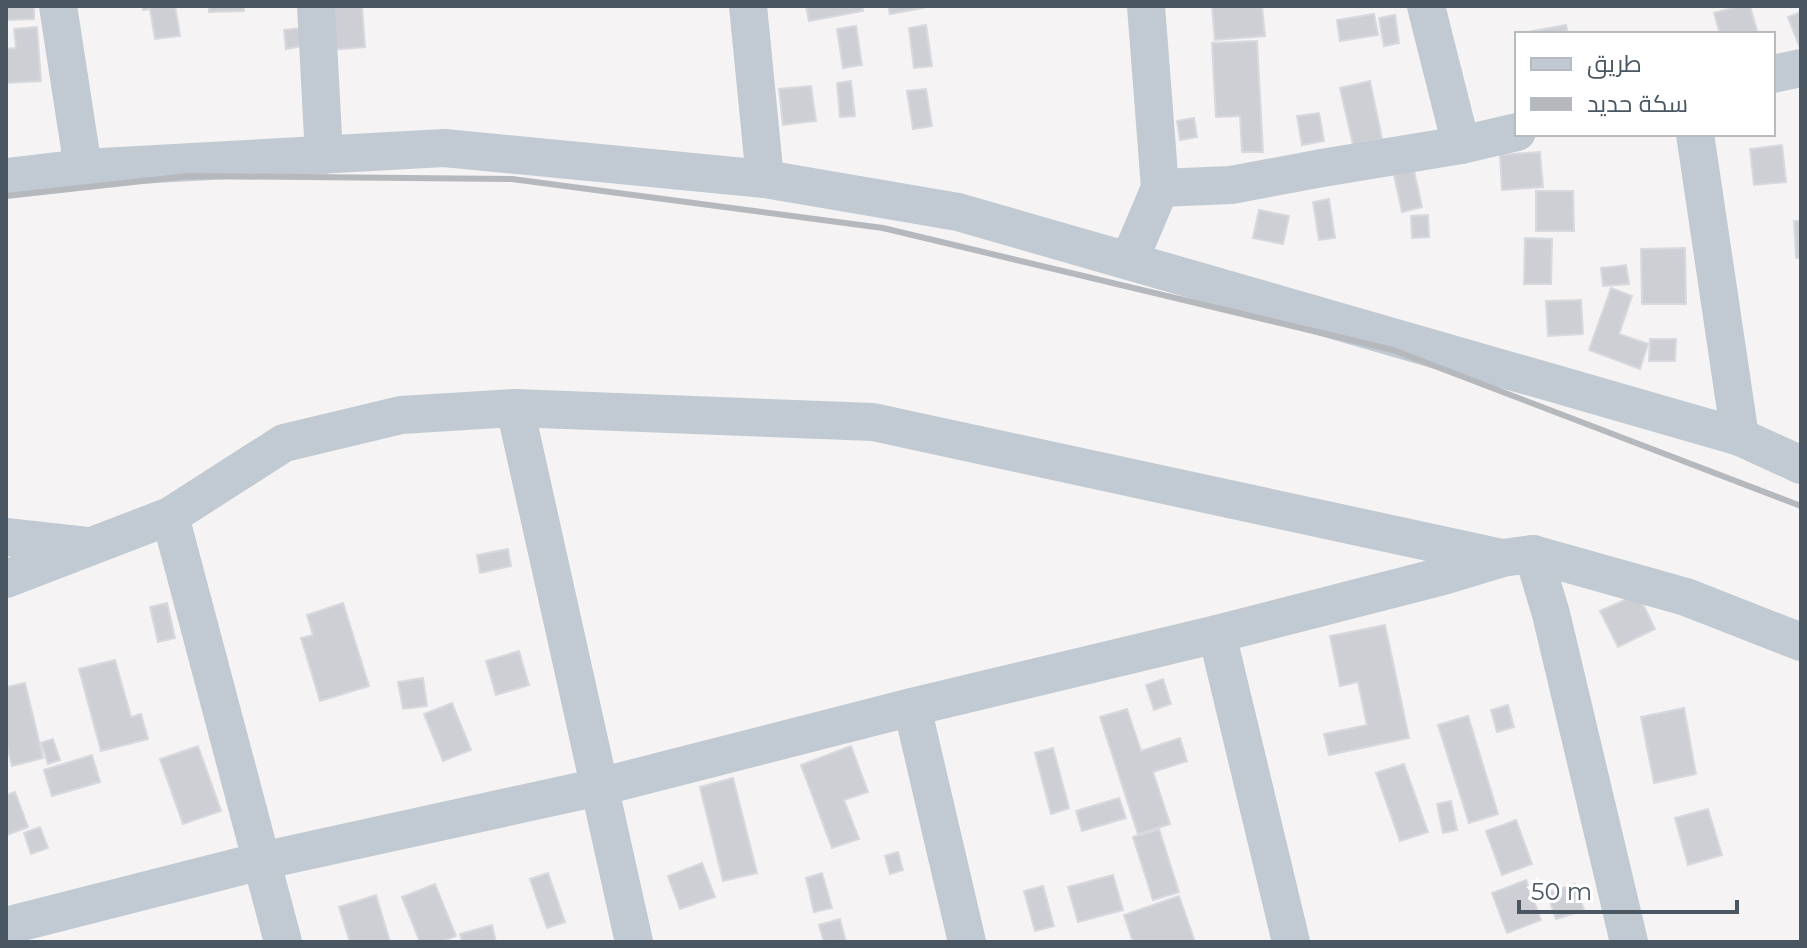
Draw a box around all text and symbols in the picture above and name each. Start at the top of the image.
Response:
legend [1515,32,1775,136]
text: طريق [1587,49,1642,79]
text: سكة حديد [1587,89,1688,118]
scale bar [1519,864,1737,914]
text: 50 m [1531,877,1592,906]

